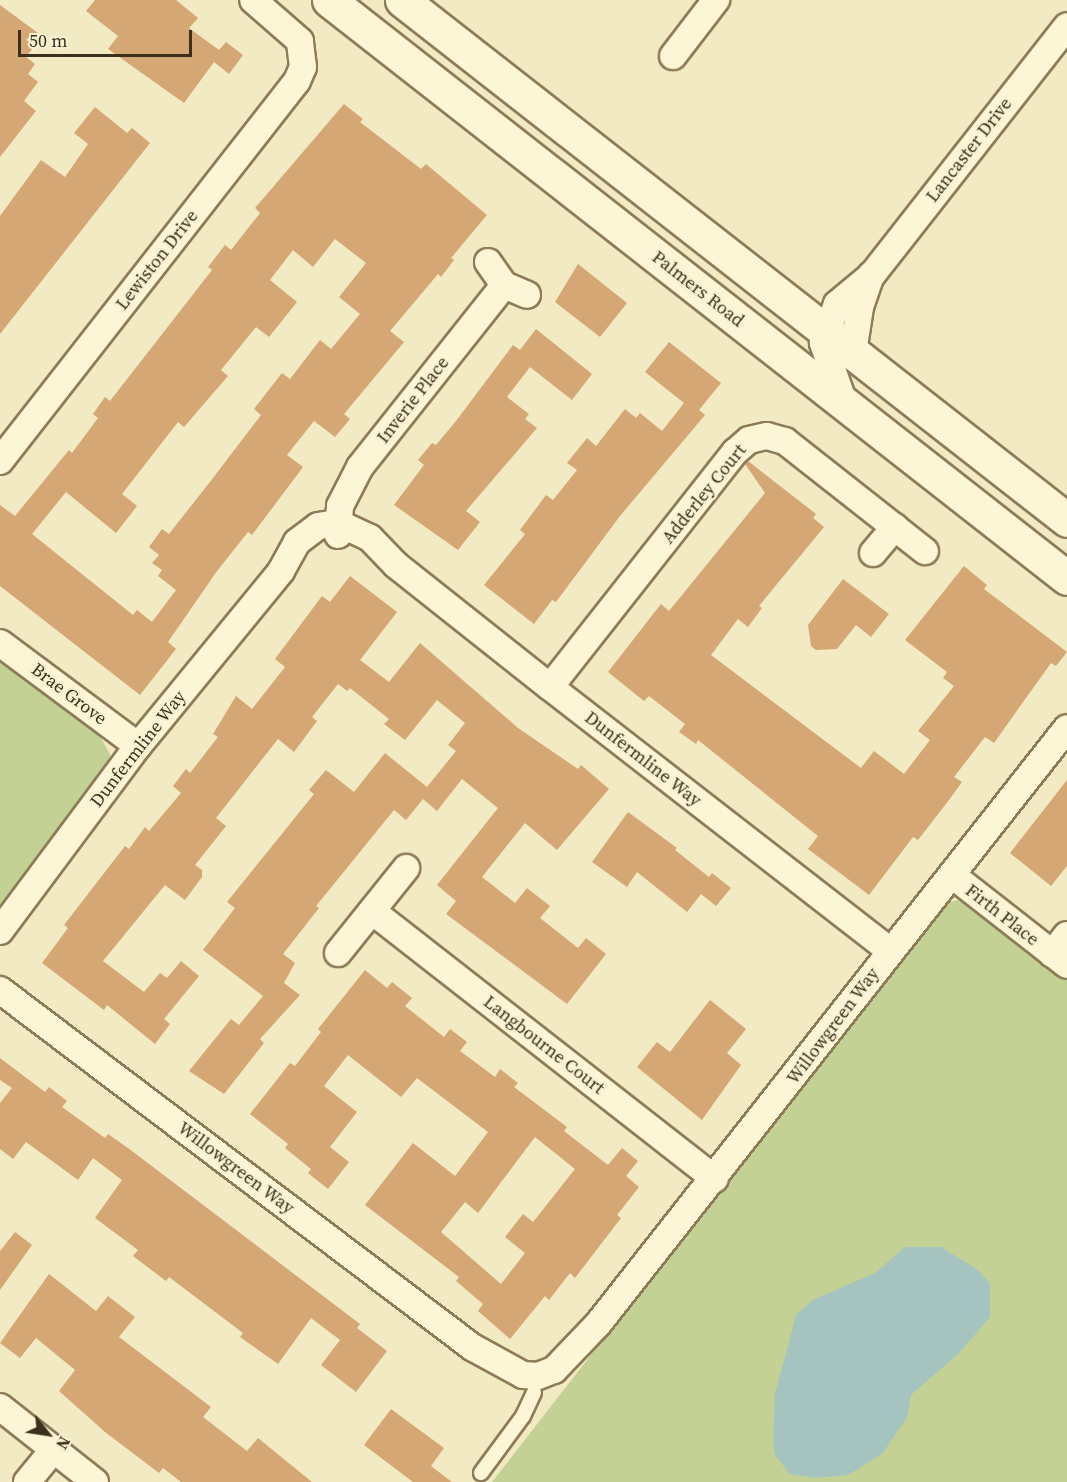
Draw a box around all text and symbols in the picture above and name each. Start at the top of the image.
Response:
scale bar [21,18,195,56]
text: 50 m [29,28,67,53]
street label: Lancaster Drive [921,93,1017,207]
street label: Lewiston Drive [111,206,203,314]
street label: Palmers Road [648,246,748,332]
street label: Inverie Place [372,352,454,448]
street label: Adderley Court [657,440,751,548]
street label: Brae Grove [27,659,111,729]
street label: Dunfermline Way [86,686,190,812]
street label: Dunfermline Way [580,707,706,811]
street label: Firth Place [961,880,1043,950]
street label: Willowgreen Way [782,963,884,1089]
street label: Langbourne Court [479,991,609,1099]
street label: Willowgreen Way [173,1117,299,1219]
north arrow [18,1404,78,1464]
text: N [51,1432,76,1454]

